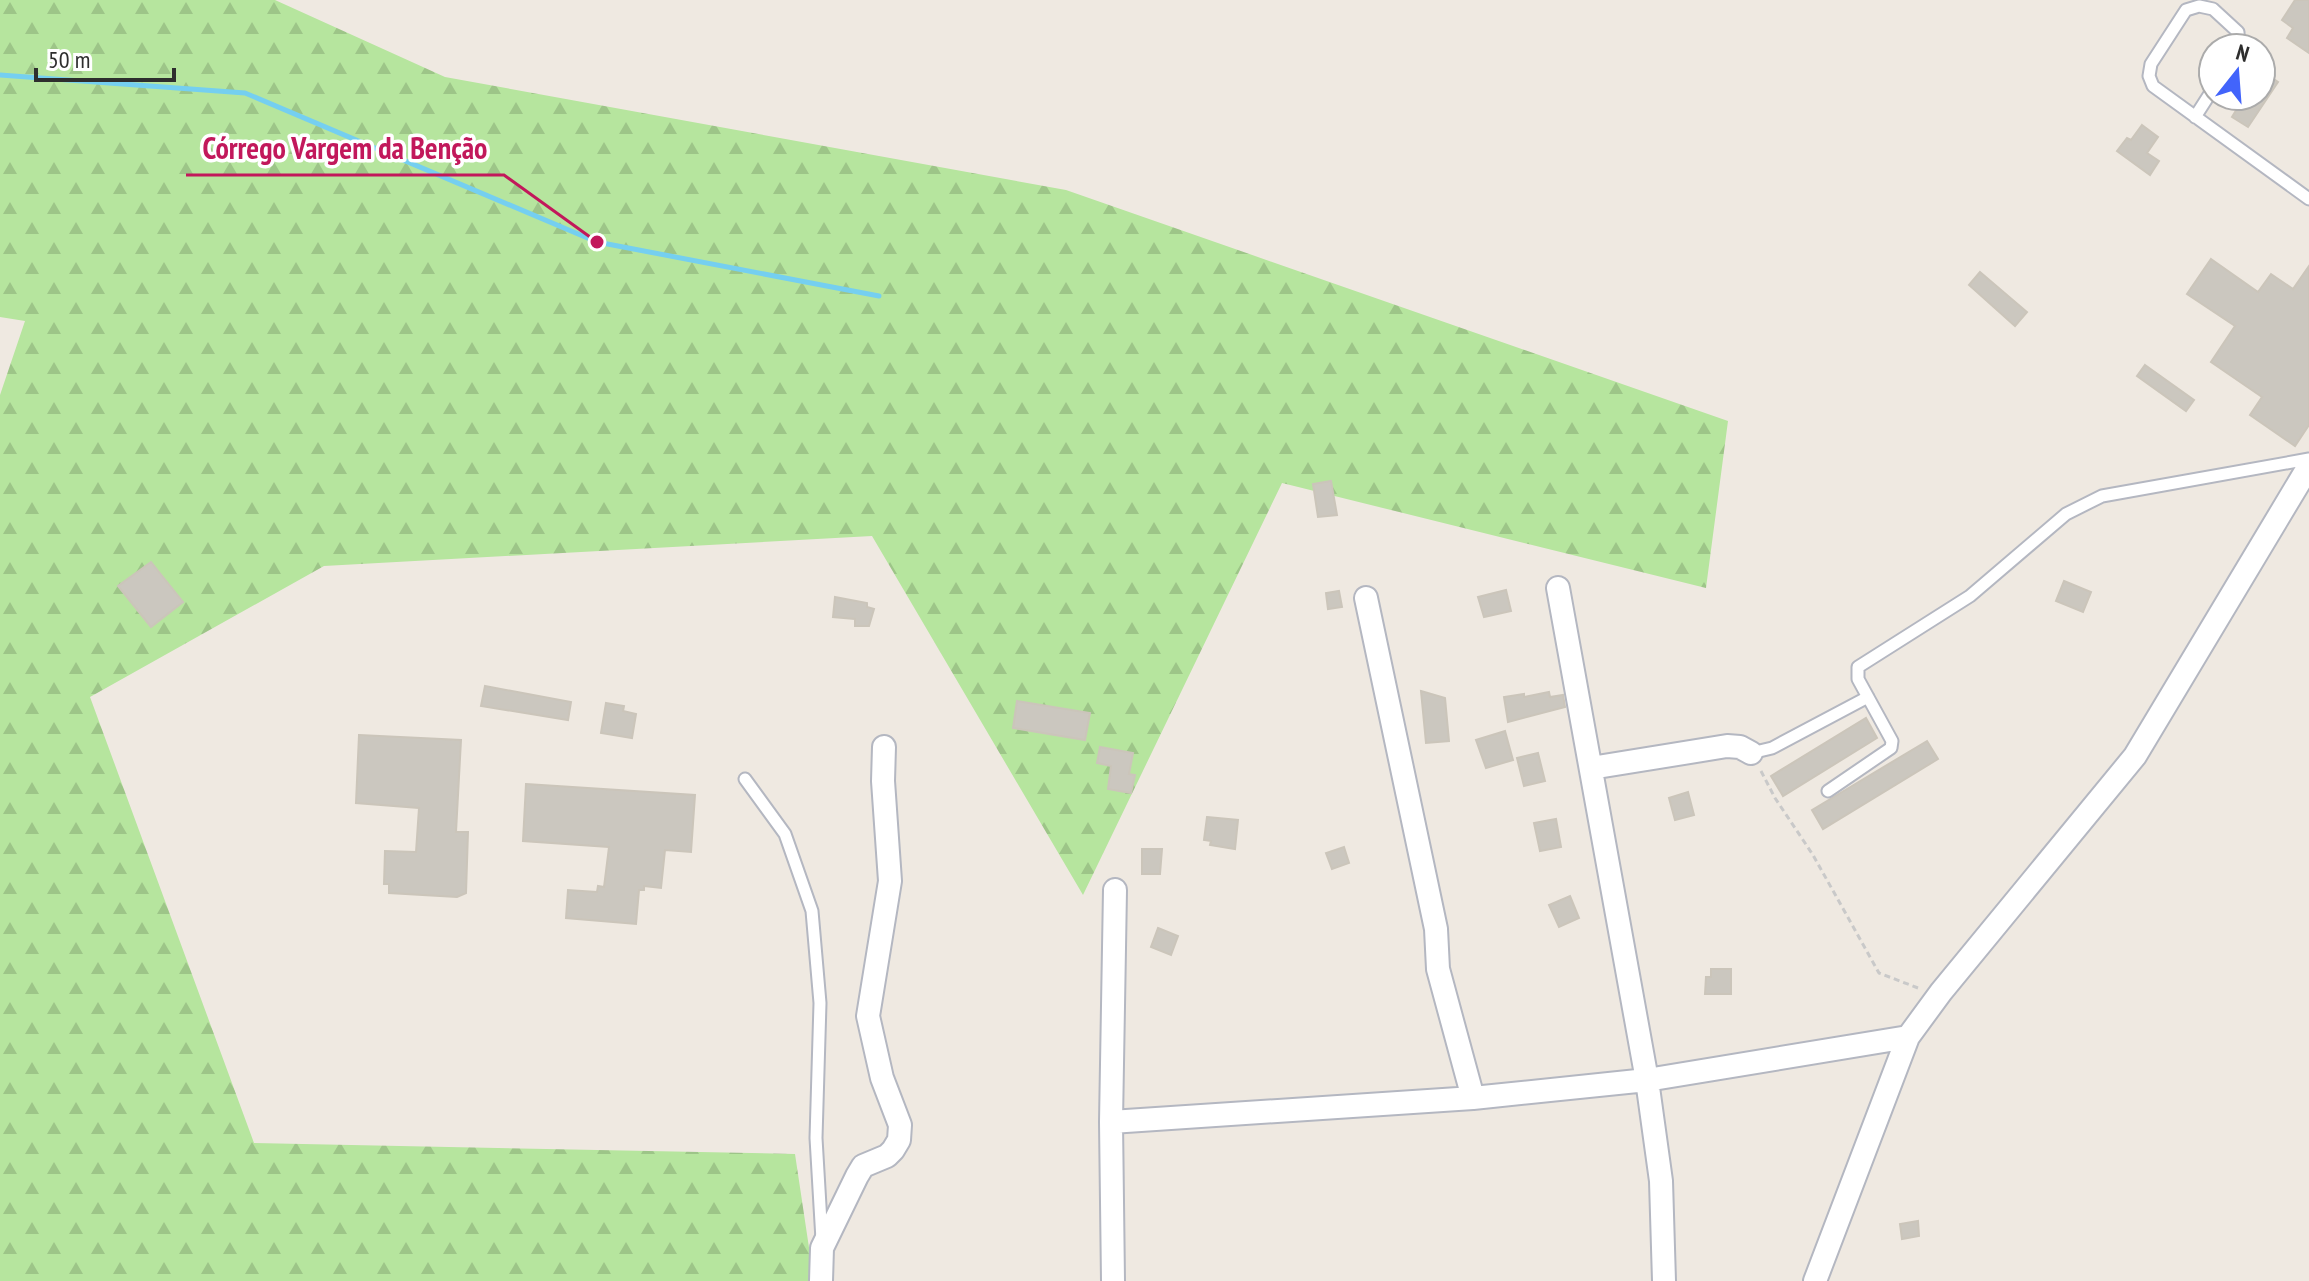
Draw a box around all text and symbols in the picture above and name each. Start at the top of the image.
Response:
scale bar [36,32,174,82]
north arrow [2197,32,2277,112]
text: N [2233,38,2253,68]
text: 50 m [48,44,90,75]
callout: Córrego Vargem da Benção [186,121,504,175]
text: Córrego Vargem da Benção [203,128,487,167]

